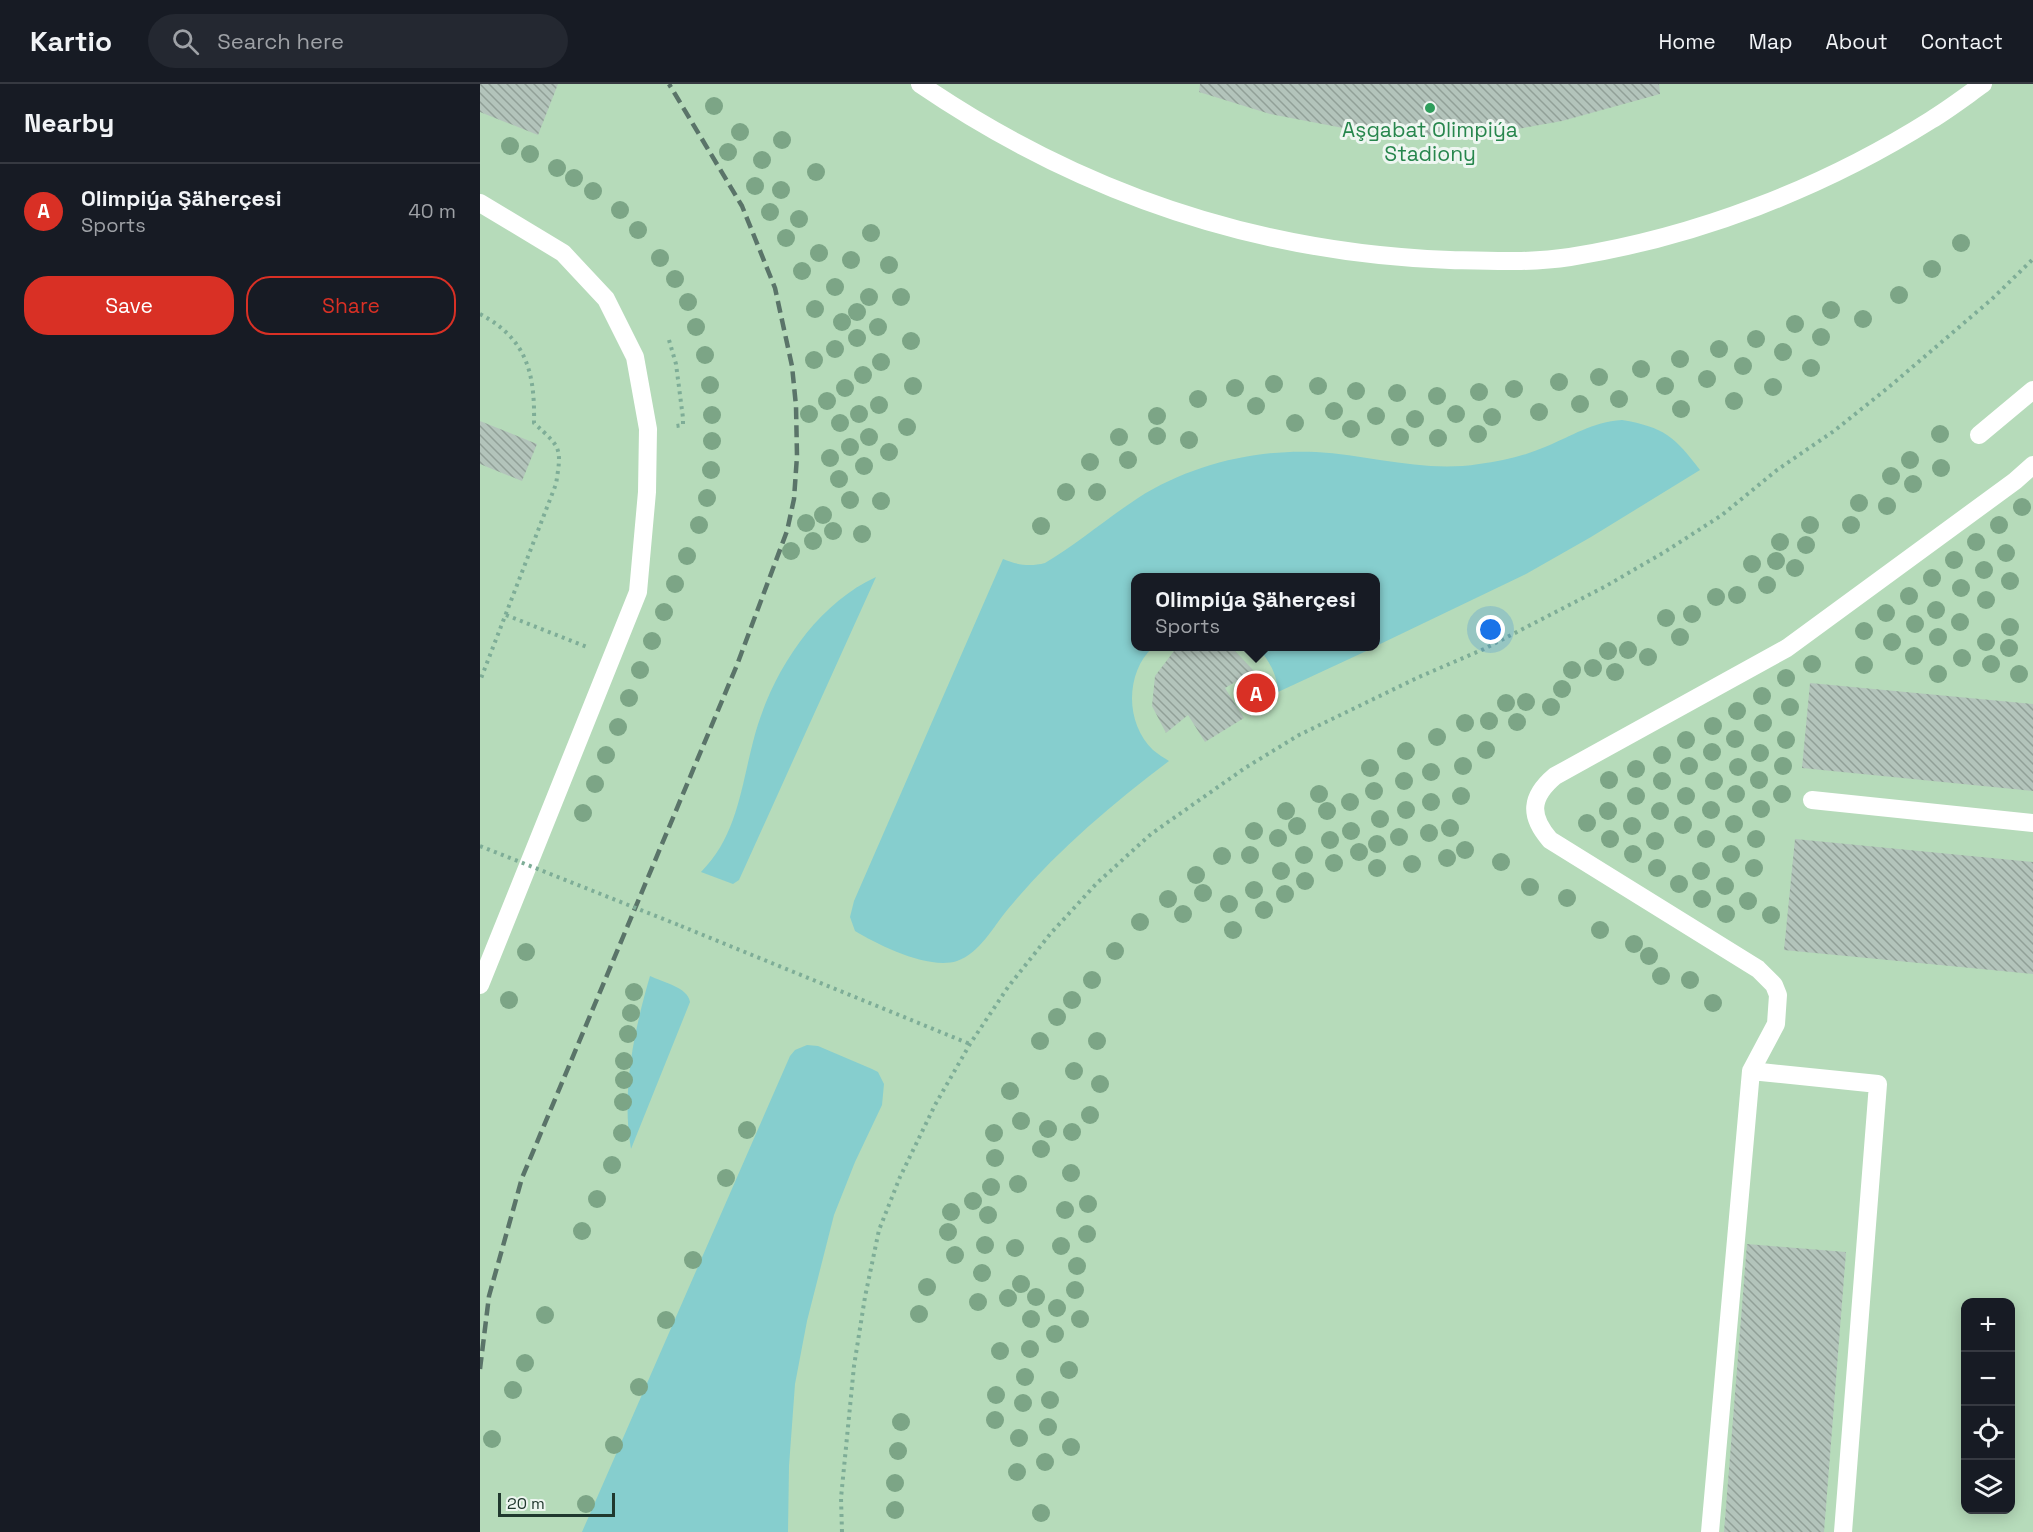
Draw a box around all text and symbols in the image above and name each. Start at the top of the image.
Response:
search box [148,14,568,68]
text: Kartio [30,23,112,59]
icon: search [169,25,202,58]
text: Search here [217,27,344,55]
text: Home [1658,28,1716,55]
text: Map [1749,28,1793,55]
text: About [1826,28,1888,55]
text: Contact [1921,28,2003,55]
marker: Aşgabat Olimpiýa Stadiony [1423,101,1437,115]
text: Nearby [24,106,114,140]
place label: Aşgabat Olimpiýa Stadiony [1342,116,1518,167]
text: Olimpiýa Şäherçesi [81,184,282,212]
text: A [37,198,50,224]
text: 40 m [408,198,456,224]
text: Sports [81,212,146,238]
button: Save [24,276,234,335]
button: Share [246,276,456,335]
popup [1131,573,1380,651]
text: Olimpiýa Şäherçesi [1155,585,1356,613]
text: Sports [1155,613,1220,639]
your location [1476,615,1505,644]
pin: A [1236,670,1276,716]
map controls [1961,1298,2015,1514]
button: + [1961,1298,2015,1352]
button: − [1961,1352,2015,1406]
button: locate [1961,1406,2015,1460]
button: layers [1961,1460,2015,1514]
scale bar [498,1490,615,1518]
text: 20 m [507,1493,545,1514]

